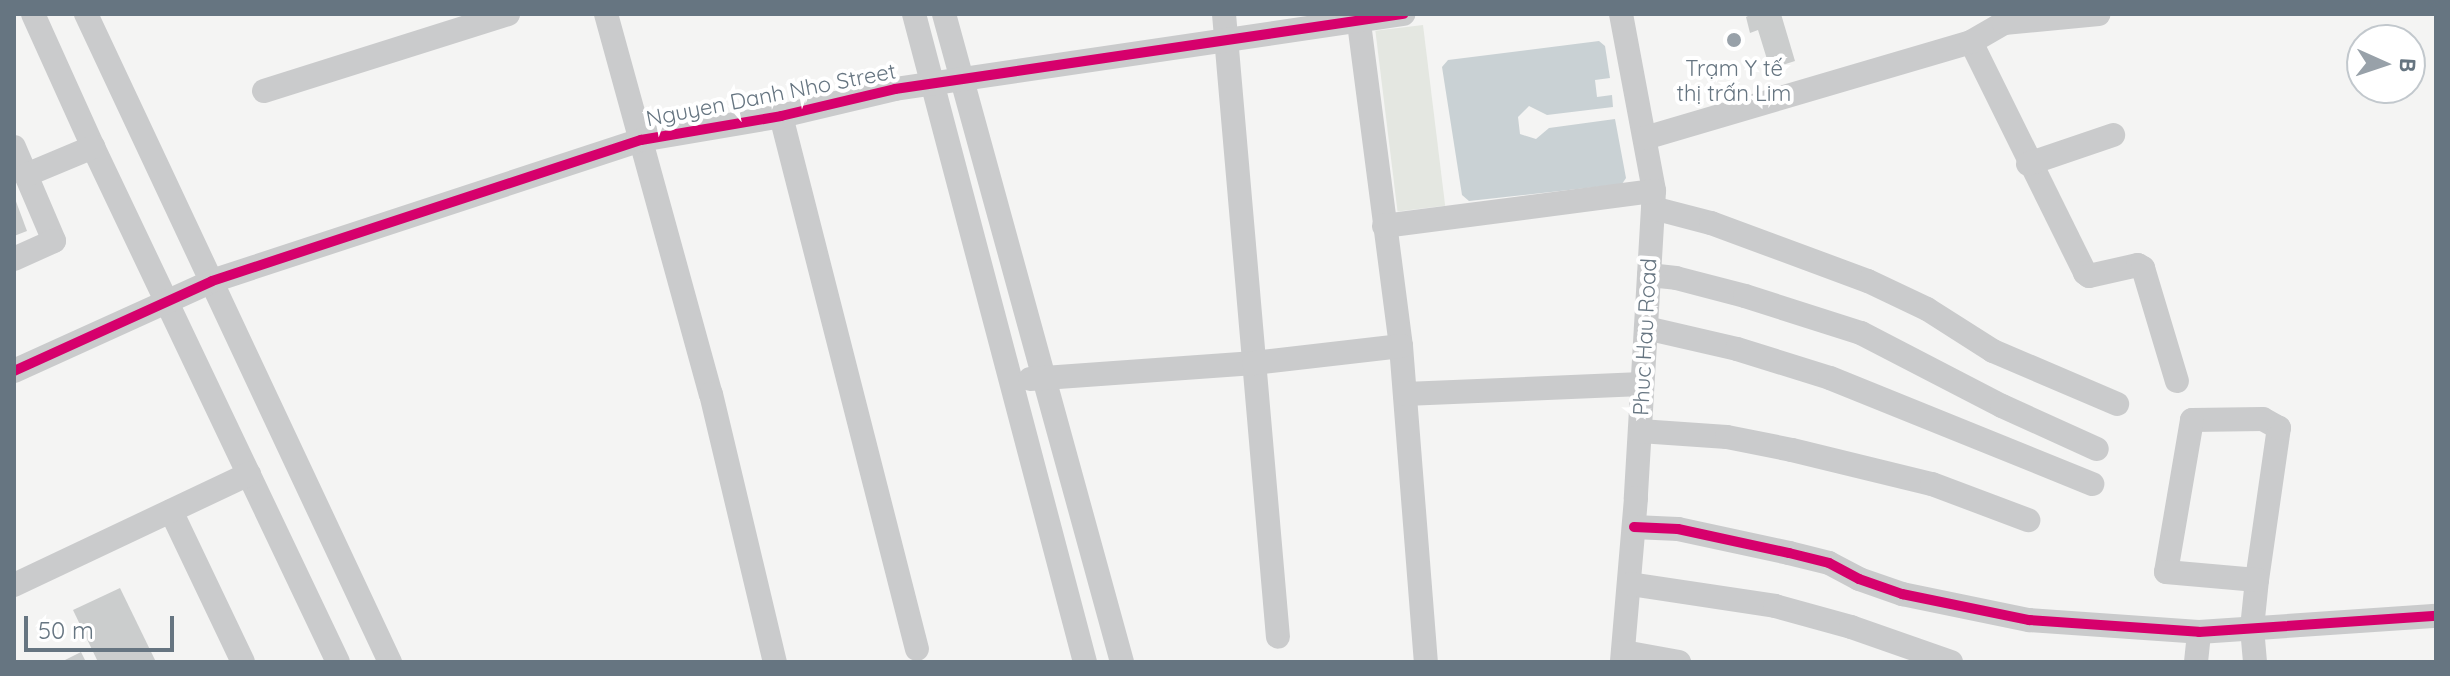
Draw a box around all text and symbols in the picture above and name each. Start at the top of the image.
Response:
north arrow [2346,24,2426,104]
marker: Trạm Y tế thị trấn Lim [1723,29,1745,51]
place label: Trạm Y tế thị trấn Lim [1677,55,1791,106]
text: B [2394,57,2422,73]
street label: Nguyen Danh Nho Street [644,58,898,132]
street label: Phuc Hau Road [1628,258,1662,416]
scale bar [28,600,178,650]
text: 50 m [38,615,94,645]

